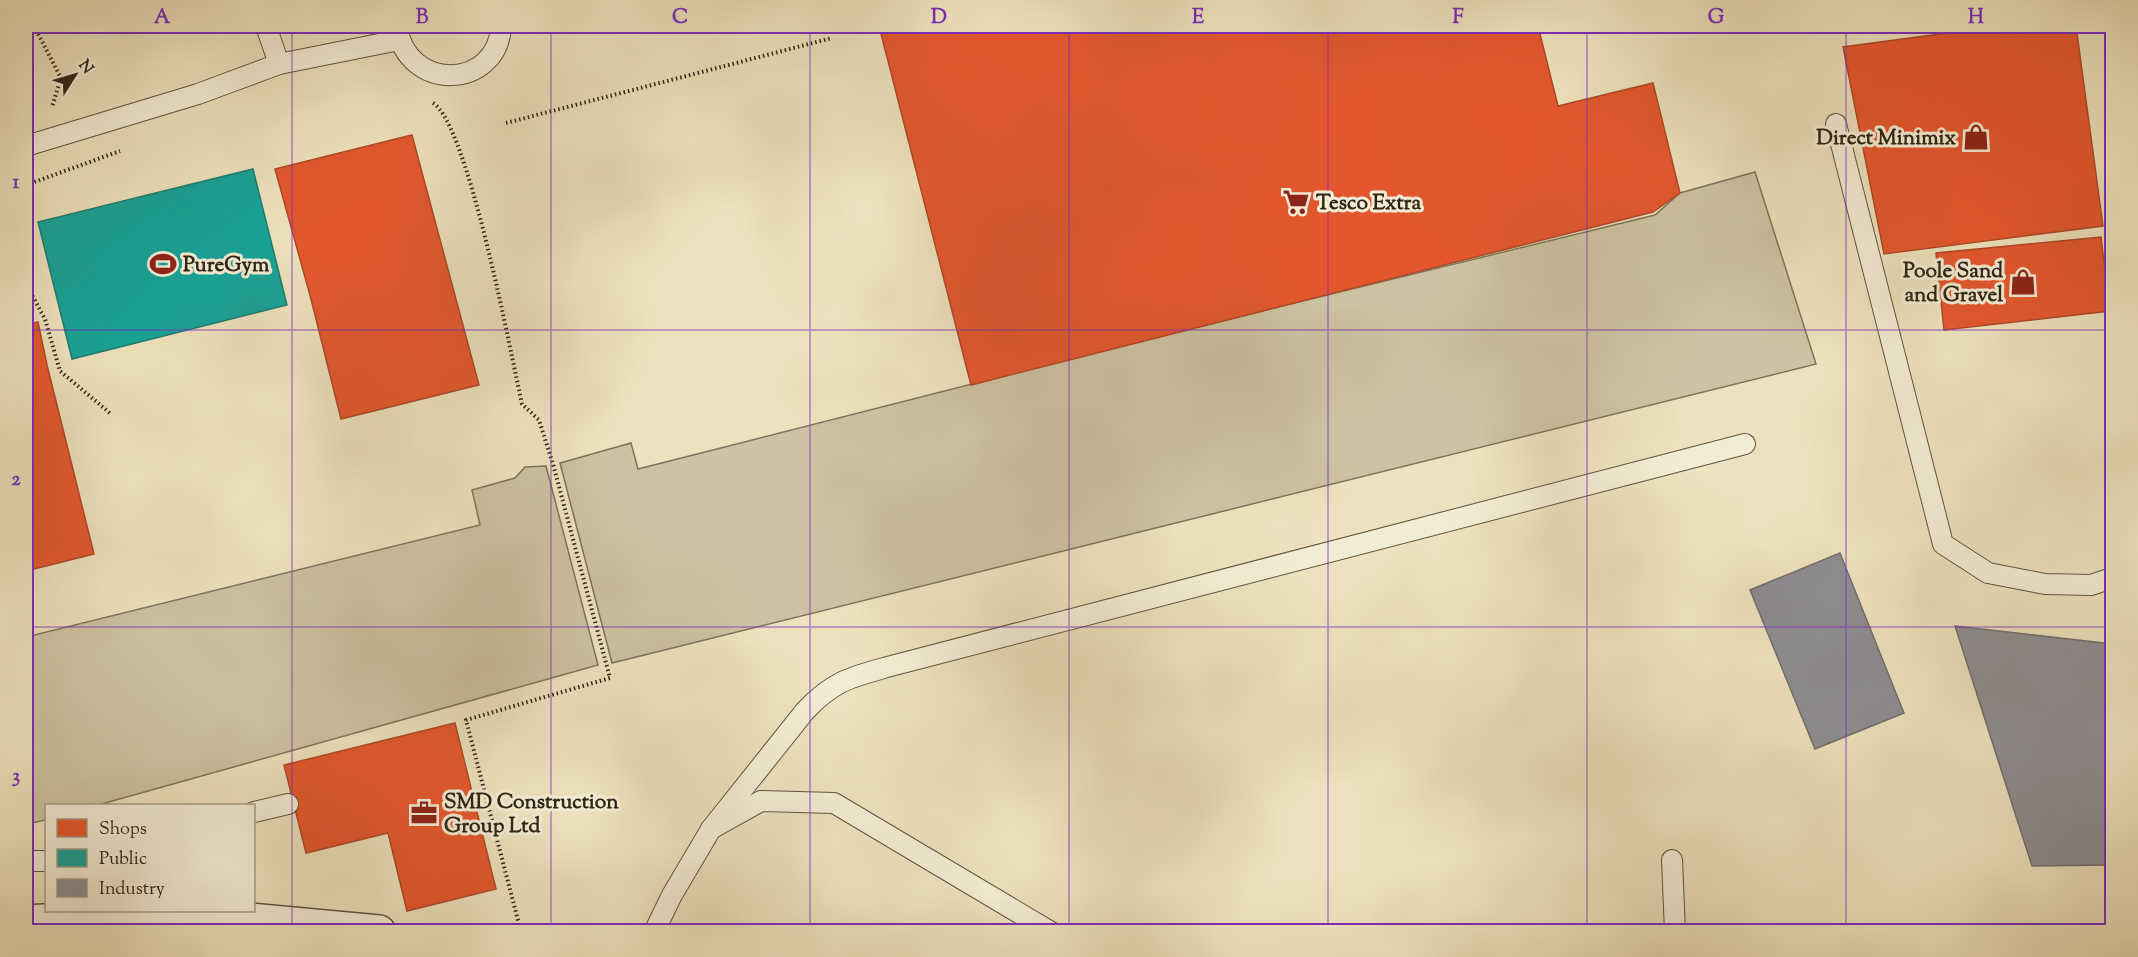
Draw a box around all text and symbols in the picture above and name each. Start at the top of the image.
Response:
text: A [154,4,171,33]
text: B [416,4,429,33]
text: C [672,4,688,33]
text: D [931,4,947,33]
text: E [1192,4,1205,33]
text: F [1452,4,1464,33]
text: G [1708,4,1725,33]
text: H [1968,4,1984,33]
north arrow [45,45,105,105]
text: N [72,55,98,80]
shop icon: Direct Minimix [1961,122,1991,152]
place label: Direct Minimix [1816,124,1956,154]
text: 1 [13,169,20,198]
supermarket icon: Tesco Extra [1281,187,1311,217]
place label: Tesco Extra [1316,189,1421,219]
sports icon: PureGym [148,249,178,279]
place label: PureGym [183,251,270,281]
place label: Poole Sand and Gravel [1903,257,2003,311]
shop icon: Poole Sand and Gravel [2008,267,2038,297]
text: 2 [11,466,21,495]
text: 3 [12,763,20,792]
place label: SMD Construction Group Ltd [444,788,619,842]
office icon: SMD Construction Group Ltd [409,798,439,828]
legend [45,804,255,912]
text: Shops [99,817,147,843]
text: Public [99,847,147,873]
text: Industry [99,877,165,903]

